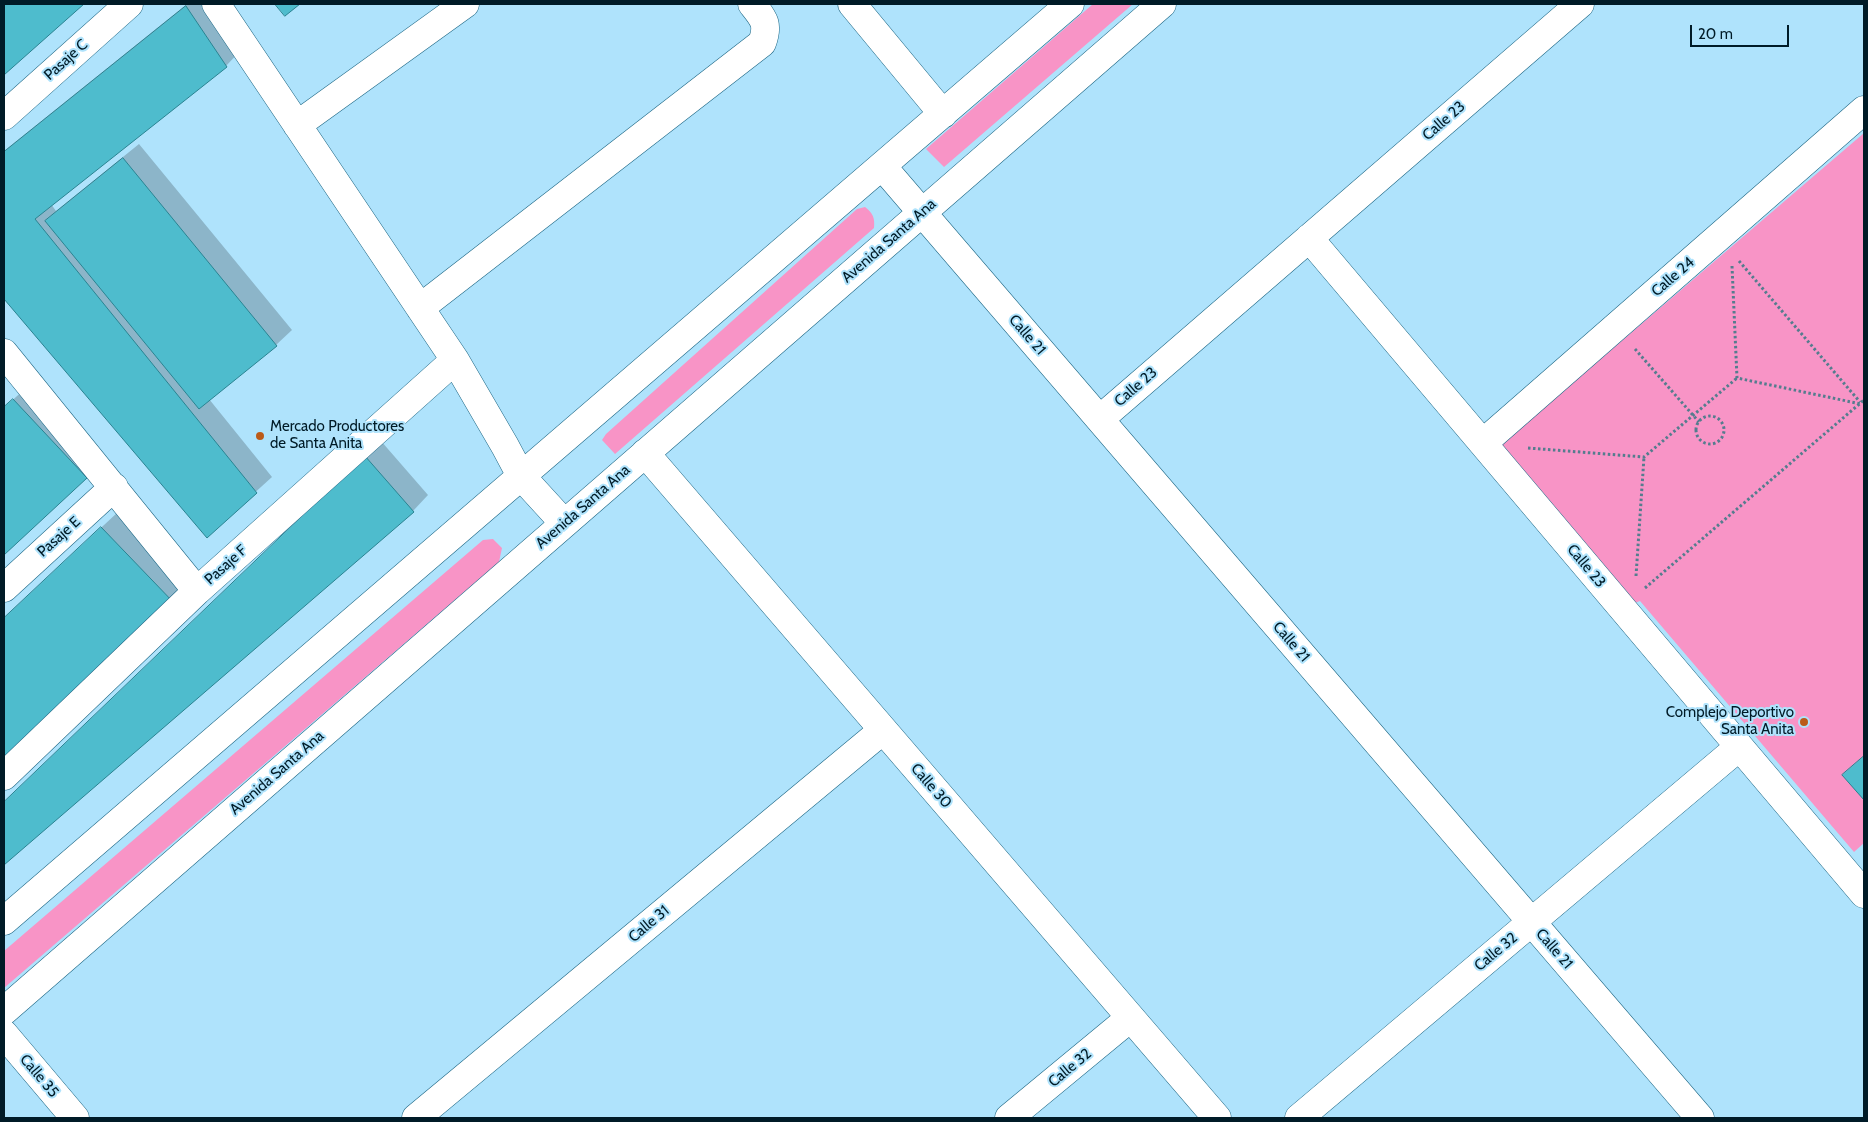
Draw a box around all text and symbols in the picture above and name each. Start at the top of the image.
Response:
scale bar [1693,15,1792,47]
text: 20 m [1698,25,1733,43]
street label: Pasaje C [40,36,92,84]
street label: Calle 23 [1419,98,1469,144]
street label: Avenida Santa Ana [838,195,940,287]
street label: Calle 24 [1648,253,1698,301]
street label: Calle 21 [1005,311,1049,359]
street label: Calle 23 [1111,364,1161,410]
place label: Mercado Productores de Santa Anita [270,418,404,453]
marker: Mercado Productores de Santa Anita [254,430,266,442]
street label: Avenida Santa Ana [532,461,634,553]
street label: Pasaje E [34,513,84,561]
street label: Pasaje F [201,541,251,589]
street label: Calle 23 [1563,541,1609,591]
street label: Calle 21 [1269,618,1313,666]
place label: Complejo Deportivo Santa Anita [1666,704,1794,739]
marker: Complejo Deportivo Santa Anita [1798,716,1810,728]
street label: Avenida Santa Ana [226,727,328,819]
street label: Calle 30 [907,760,955,812]
street label: Calle 31 [625,902,673,946]
street label: Calle 21 [1532,925,1576,973]
street label: Calle 32 [1471,929,1521,975]
street label: Calle 32 [1045,1045,1095,1091]
street label: Calle 35 [16,1051,62,1101]

